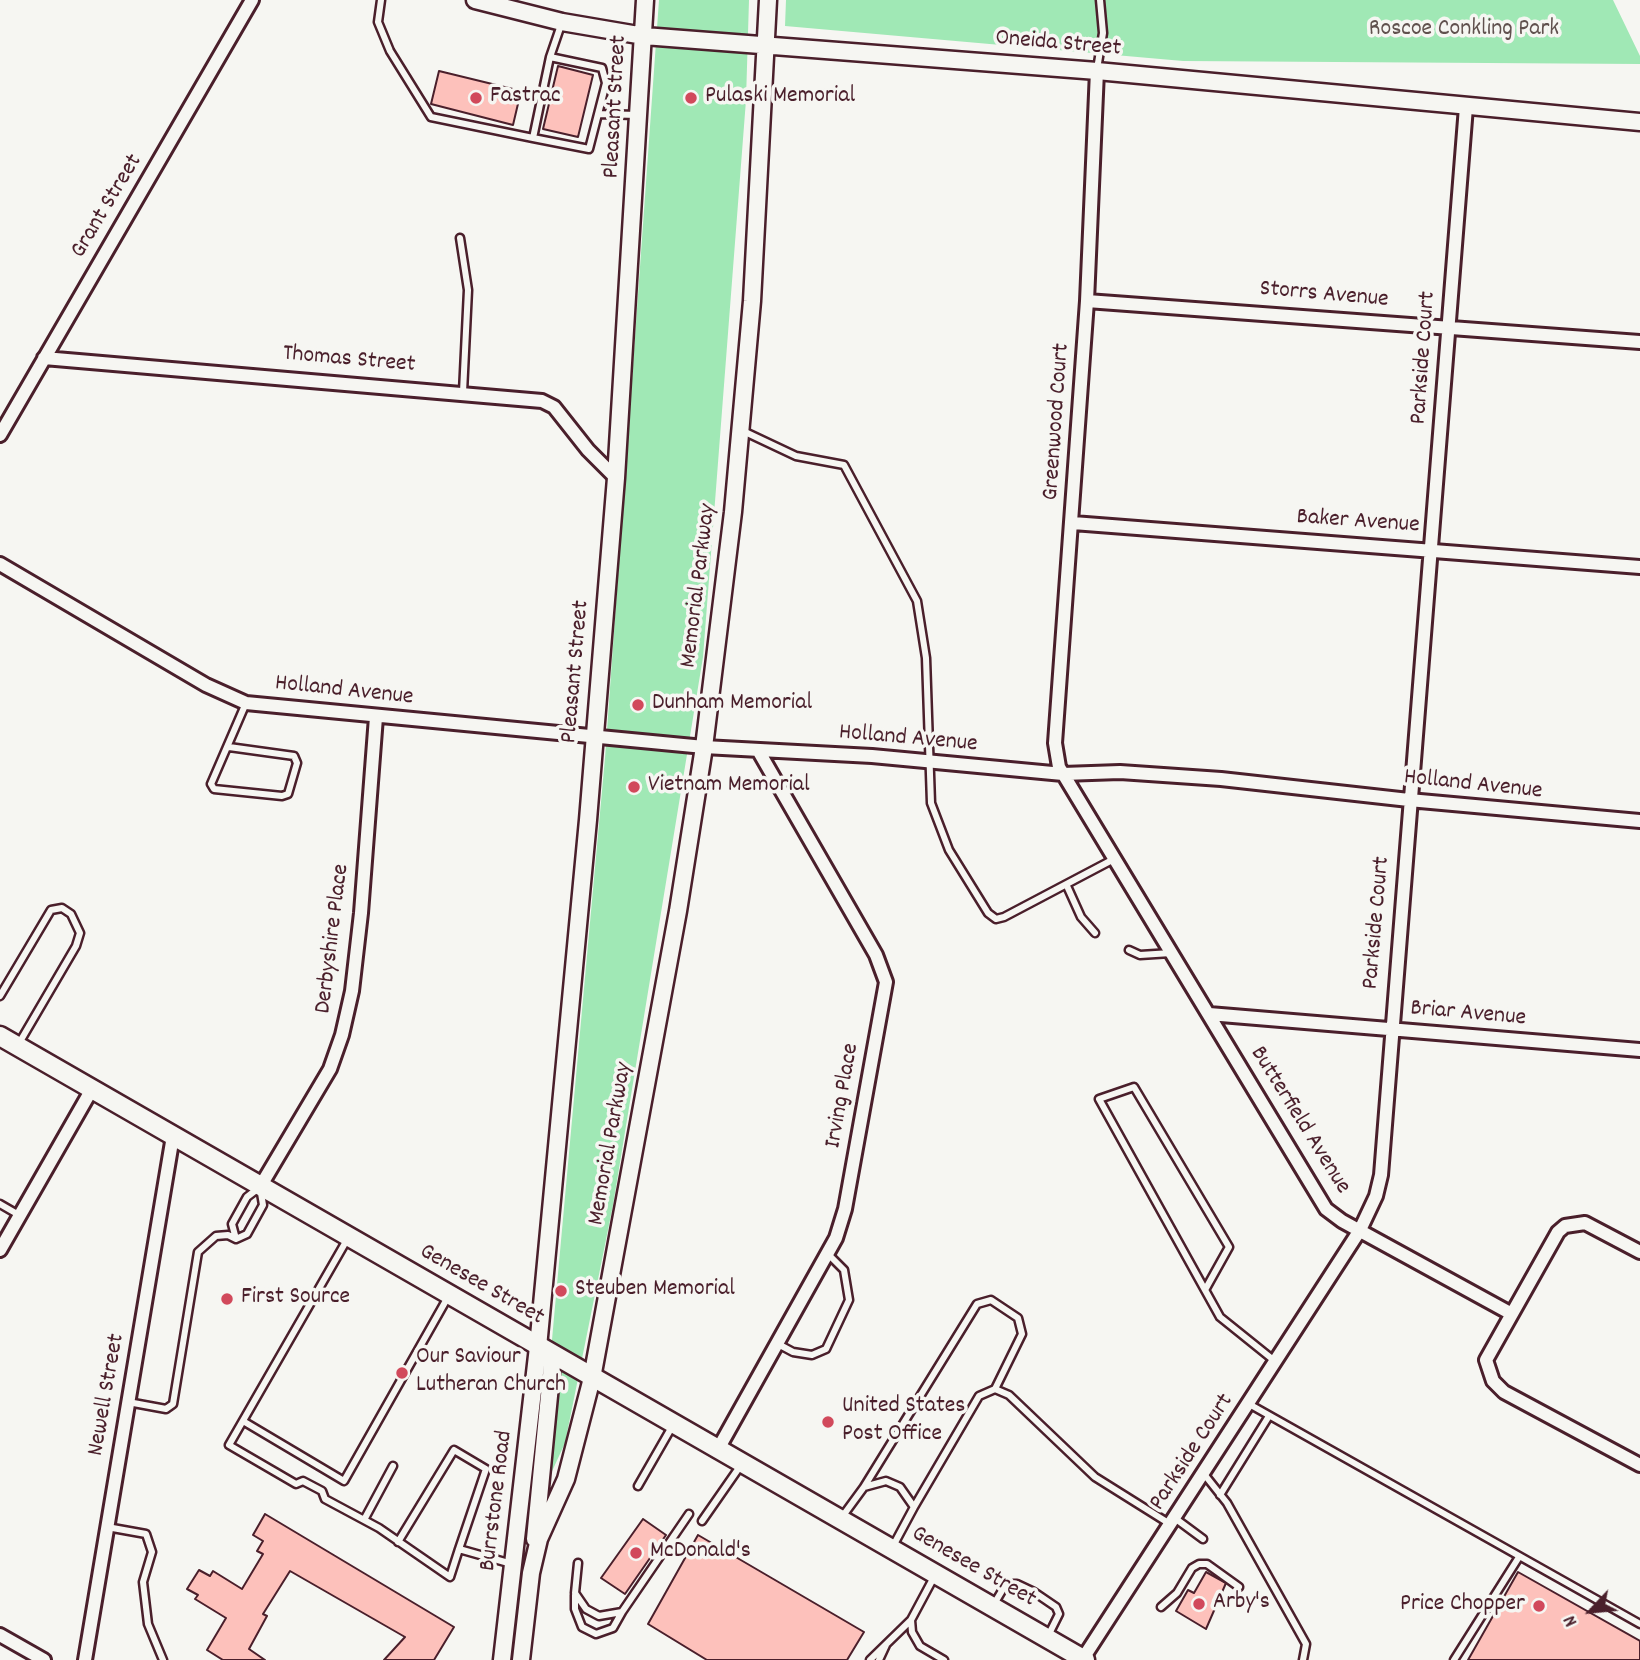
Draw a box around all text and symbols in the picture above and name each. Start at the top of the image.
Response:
park label: Roscoe Conkling Park [1369,17,1559,45]
street label: Oneida Street [994,25,1122,65]
street label: Pleasant Street [599,35,635,179]
place label: Fastrac [490,84,561,112]
place label: Pulaski Memorial [705,84,855,112]
marker: Fastrac [468,90,484,106]
marker: Pulaski Memorial [683,90,699,106]
street label: Grant Street [66,150,150,264]
street label: Storrs Avenue [1258,276,1390,316]
street label: Parkside Court [1406,290,1444,426]
street label: Thomas Street [282,341,416,381]
street label: Greenwood Court [1038,342,1078,502]
street label: Memorial Parkway [676,502,724,670]
street label: Baker Avenue [1296,504,1420,542]
street label: Pleasant Street [556,599,598,745]
street label: Holland Avenue [273,670,415,714]
place label: Dunham Memorial [652,691,812,719]
marker: Dunham Memorial [630,697,646,713]
street label: Holland Avenue [837,720,979,760]
street label: Holland Avenue [1402,764,1544,808]
place label: Vietnam Memorial [648,773,810,801]
marker: Vietnam Memorial [626,779,642,795]
street label: Parkside Court [1358,855,1398,991]
street label: Derbyshire Place [311,863,357,1015]
street label: Briar Avenue [1409,996,1527,1034]
street label: Irving Place [821,1041,867,1151]
street label: Butterfield Avenue [1242,1042,1356,1200]
street label: Memorial Parkway [584,1060,640,1228]
street label: Genesee Street [413,1239,549,1333]
place label: Steuben Memorial [575,1277,735,1305]
marker: Steuben Memorial [553,1283,569,1299]
place label: First Source [241,1285,350,1313]
marker: First Source [219,1291,235,1307]
street label: Newell Street [83,1332,133,1458]
place label: Our Saviour Lutheran Church [416,1345,566,1401]
marker: Our Saviour Lutheran Church [394,1365,410,1381]
street label: Parkside Court [1145,1389,1241,1517]
place label: United States Post Office [842,1394,965,1450]
marker: United States Post Office [820,1414,836,1430]
street label: Burrstone Road [475,1429,521,1573]
street label: Genesee Street [905,1521,1041,1615]
place label: McDonald's [650,1539,751,1567]
marker: McDonald's [628,1545,644,1561]
north arrow [1556,1576,1626,1646]
place label: Arby's [1213,1590,1270,1618]
place label: Price Chopper [1400,1592,1525,1620]
marker: Arby's [1191,1596,1207,1612]
marker: Price Chopper [1531,1598,1547,1614]
text: N [1557,1610,1586,1631]

